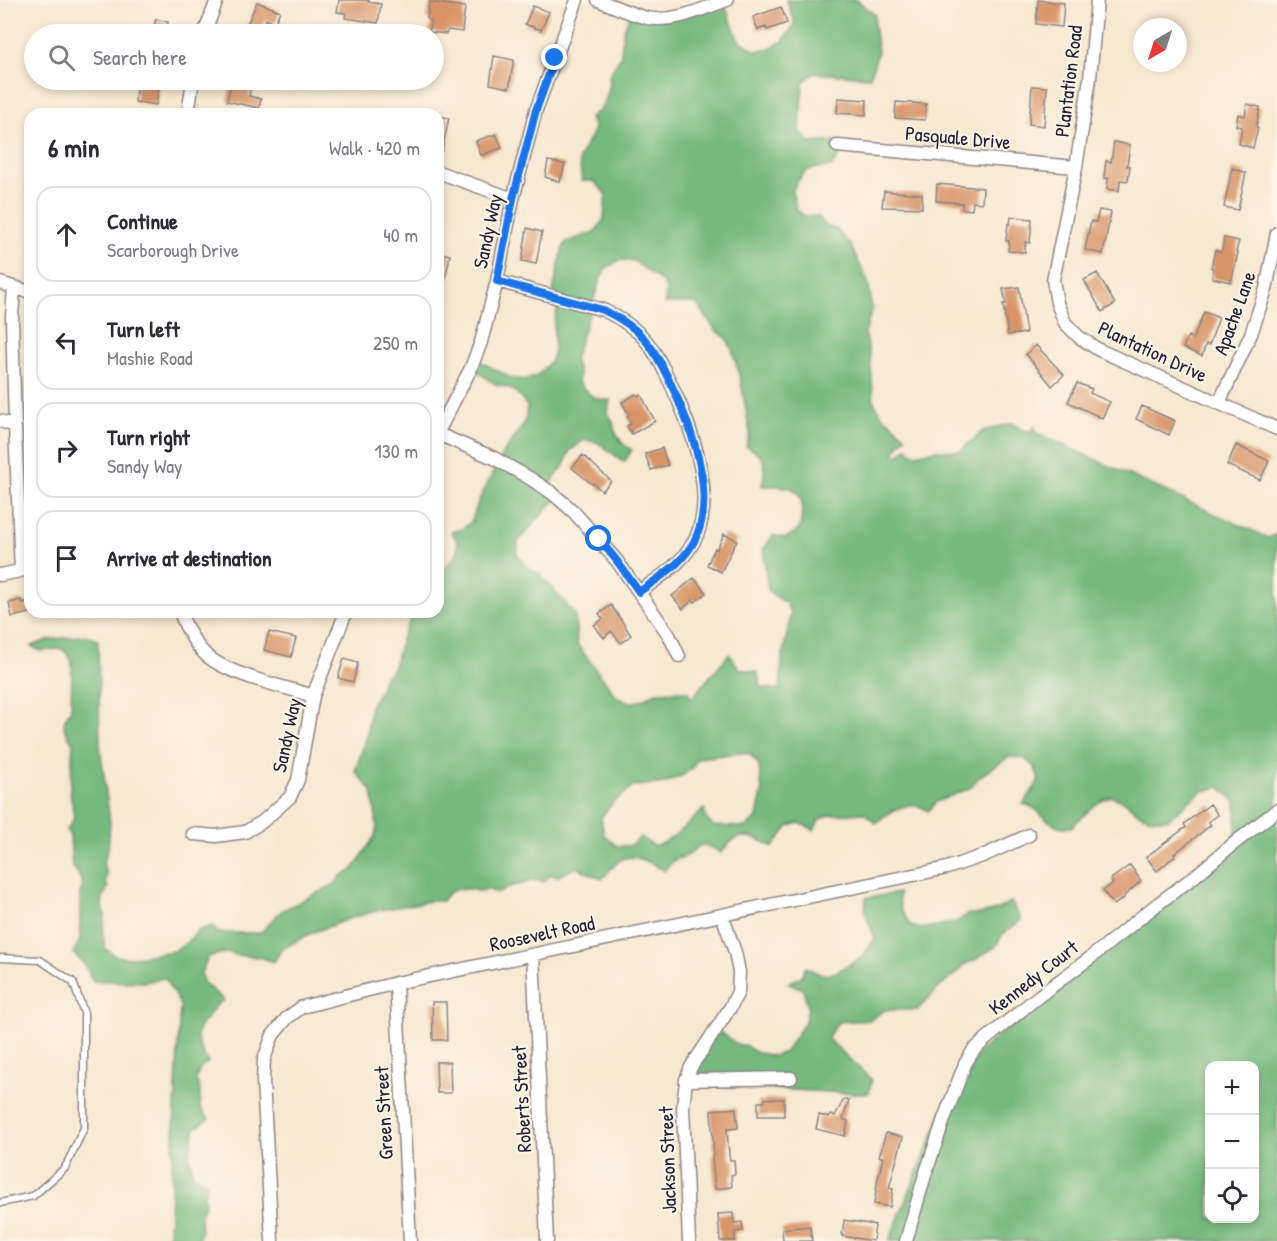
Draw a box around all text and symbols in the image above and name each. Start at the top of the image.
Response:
north arrow [1133,18,1187,72]
street label: Plantation Road [1048,23,1088,138]
search box [24,24,444,90]
icon: search [45,41,78,74]
text: Search here [93,42,187,72]
route end [541,44,567,70]
street label: Pasquale Drive [904,119,1012,155]
text: 6 min [48,130,100,165]
text: Walk · 420 m [329,134,420,161]
street label: Sandy Way [466,191,508,271]
text: Continue [107,206,178,236]
icon: ahead [50,218,83,251]
text: 40 m [383,221,418,248]
text: Scarborough Drive [107,236,239,263]
street label: Apache Lane [1206,267,1262,359]
text: Turn left [107,314,180,344]
street label: Plantation Drive [1094,314,1212,388]
icon: left [50,326,83,359]
text: 250 m [373,329,418,356]
text: Mashie Road [107,344,193,371]
text: Turn right [107,422,190,452]
icon: right [50,434,83,467]
text: 130 m [375,437,418,464]
text: Sandy Way [107,452,183,479]
route start [585,525,611,551]
icon: arrive [50,542,83,575]
text: Arrive at destination [107,543,272,573]
street label: Sandy Way [265,695,307,775]
street label: Roosevelt Road [487,909,597,957]
street label: Kennedy Court [983,933,1084,1021]
street label: Roberts Street [505,1044,537,1153]
map controls [1205,1061,1259,1223]
button: + [1205,1061,1259,1115]
street label: Green Street [367,1065,399,1160]
street label: Jackson Street [652,1105,682,1214]
button: − [1205,1115,1259,1169]
button: locate [1205,1169,1259,1223]

